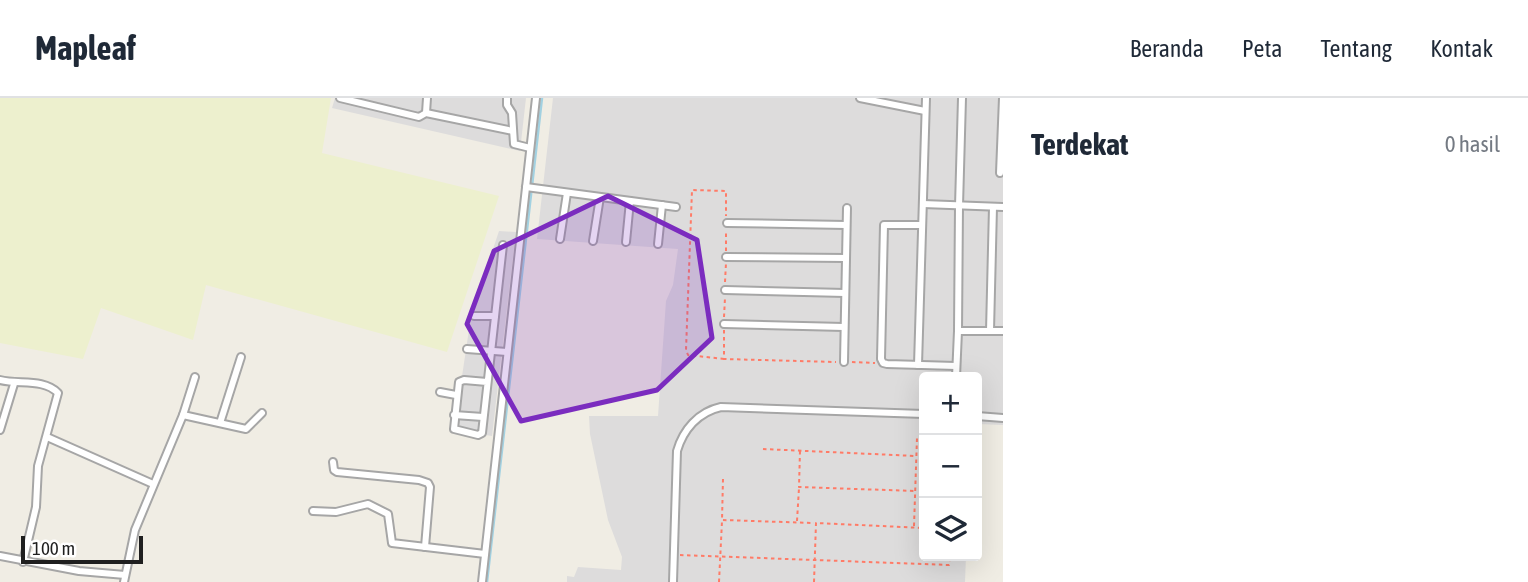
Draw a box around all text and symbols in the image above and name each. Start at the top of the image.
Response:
text: Mapleaf [35,29,136,67]
text: Beranda [1130,35,1204,62]
text: Peta [1242,35,1282,62]
text: Tentang [1320,35,1392,62]
text: Kontak [1430,35,1493,62]
text: Terdekat [1031,127,1128,161]
text: 0 hasil [1445,131,1500,157]
map controls [919,372,982,561]
button: + [919,372,982,435]
button: − [919,435,982,498]
button: layers [919,498,982,561]
scale bar [21,533,144,565]
text: 100 m [32,537,75,559]

